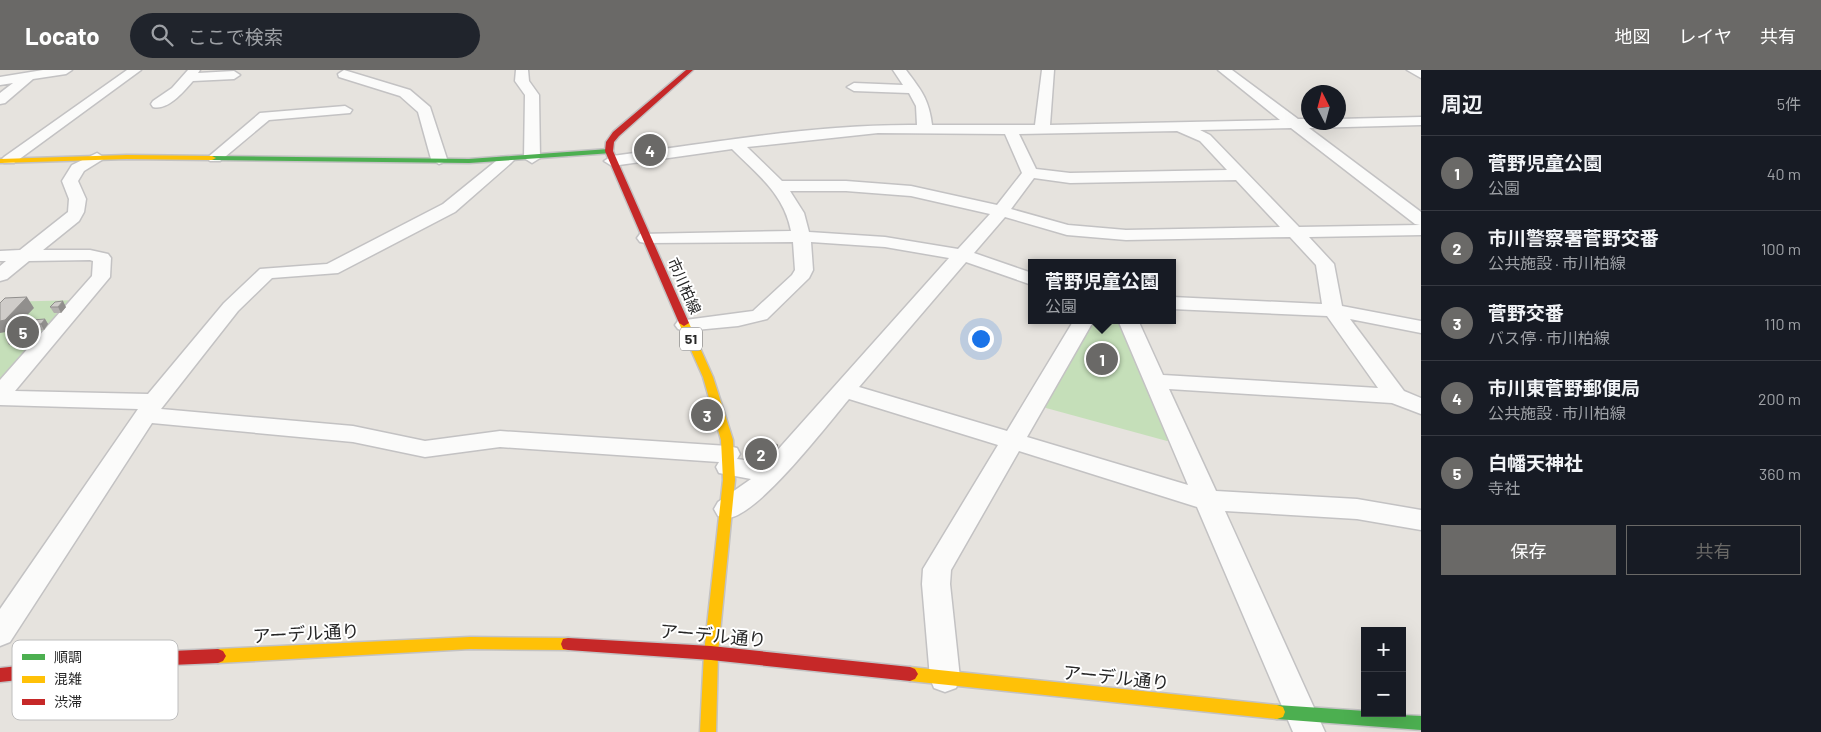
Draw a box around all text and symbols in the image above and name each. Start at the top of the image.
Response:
search box [130,13,480,58]
text: Locato [25,21,100,50]
icon: search [148,21,176,49]
text: ここで検索 [188,25,283,48]
text: 地図 [1615,25,1651,47]
text: レイヤ [1679,25,1732,47]
text: 共有 [1760,25,1796,47]
north arrow [1301,85,1346,130]
text: 周辺 [1441,91,1483,116]
text: 5件 [1777,94,1801,113]
pin: 4 [634,131,666,169]
text: 菅野児童公園 [1488,151,1602,174]
text: 1 [1454,164,1460,183]
text: 40 m [1767,164,1801,183]
text: 公園 [1488,178,1520,197]
text: 市川警察署菅野交番 [1488,226,1659,249]
text: 2 [1453,239,1461,258]
text: 100 m [1761,239,1801,258]
text: 公共施設 · 市川柏線 [1488,253,1626,272]
street label: 市川柏線 [664,255,705,317]
popup [1028,259,1176,324]
text: 菅野児童公園 [1045,269,1159,292]
text: 公園 [1045,296,1077,315]
text: 菅野交番 [1488,301,1564,324]
pin: 5 [7,313,39,351]
text: 3 [1453,314,1461,333]
text: 110 m [1764,314,1801,333]
your location [968,326,994,352]
road number: 51 [680,328,702,350]
text: バス停 · 市川柏線 [1488,328,1610,347]
pin: 1 [1086,340,1118,378]
text: 市川東菅野郵便局 [1488,376,1640,399]
text: 4 [1452,389,1462,408]
text: 200 m [1758,389,1801,408]
pin: 3 [691,396,723,434]
text: 公共施設 · 市川柏線 [1488,403,1626,422]
pin: 2 [745,435,777,473]
text: 白幡天神社 [1488,451,1583,474]
text: 5 [1453,464,1461,483]
text: 360 m [1759,464,1801,483]
text: 寺社 [1488,478,1520,497]
button: 保存 [1441,525,1616,575]
button: 共有 [1626,525,1801,575]
street label: アーデル通り [252,619,360,647]
street label: アーデル通り [659,619,767,651]
map controls [1361,627,1406,717]
button: + [1361,627,1406,672]
legend [12,640,178,720]
text: 順調 [54,648,82,665]
street label: アーデル通り [1062,660,1170,694]
text: 混雑 [54,670,82,687]
button: − [1361,672,1406,717]
text: 渋滞 [54,693,82,710]

